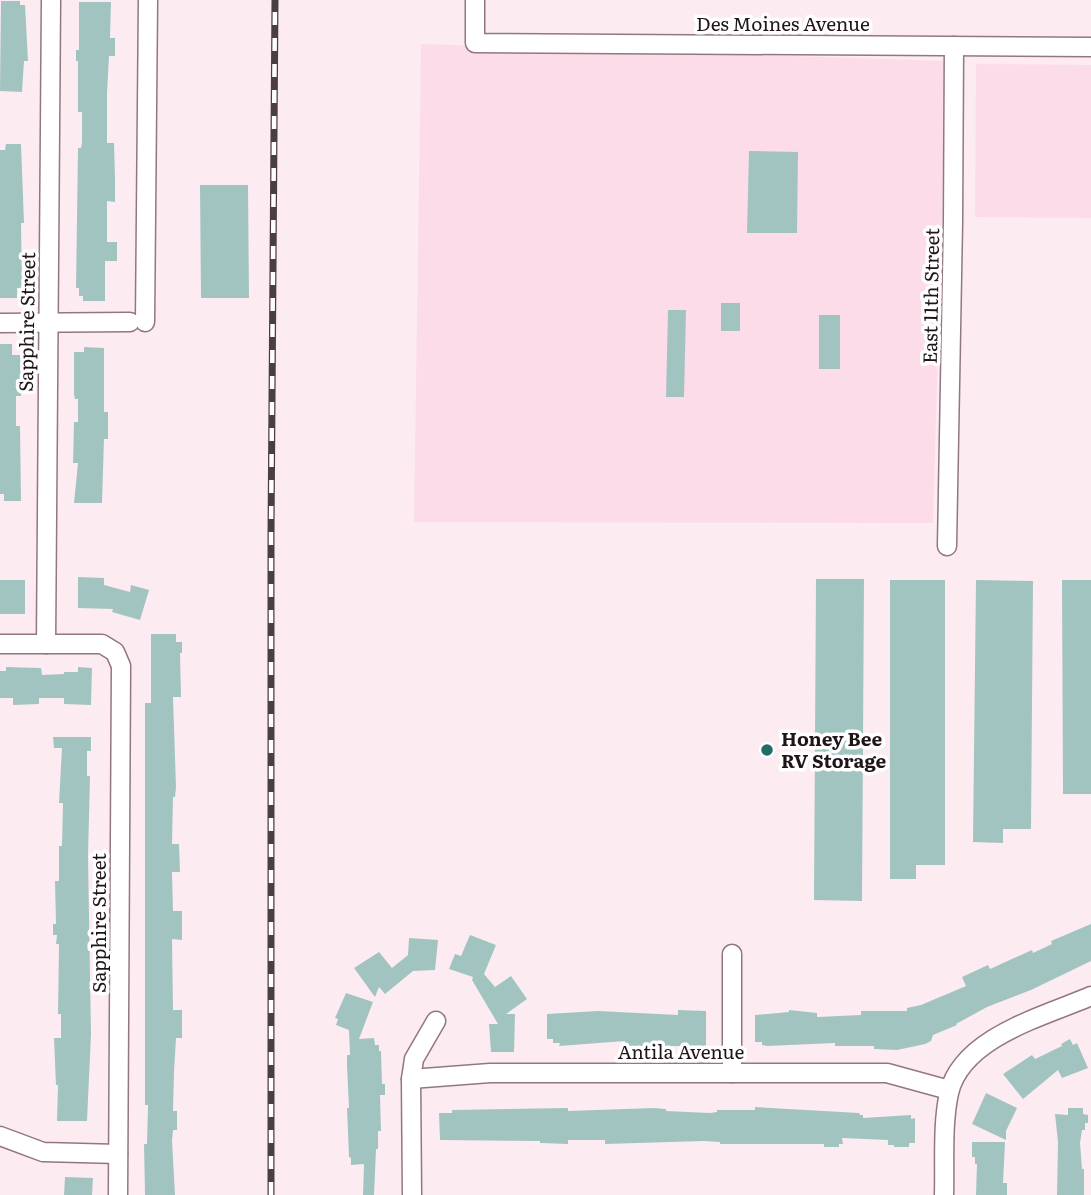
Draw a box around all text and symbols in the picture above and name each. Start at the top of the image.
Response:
street label: Des Moines Avenue [696,9,870,37]
street label: East 11th Street [915,227,945,364]
street label: Sapphire Street [11,251,41,392]
place label: Honey Bee RV Storage [781,724,886,774]
marker: Honey Bee RV Storage [759,742,775,758]
street label: Sapphire Street [84,853,112,993]
street label: Antila Avenue [618,1037,744,1065]

